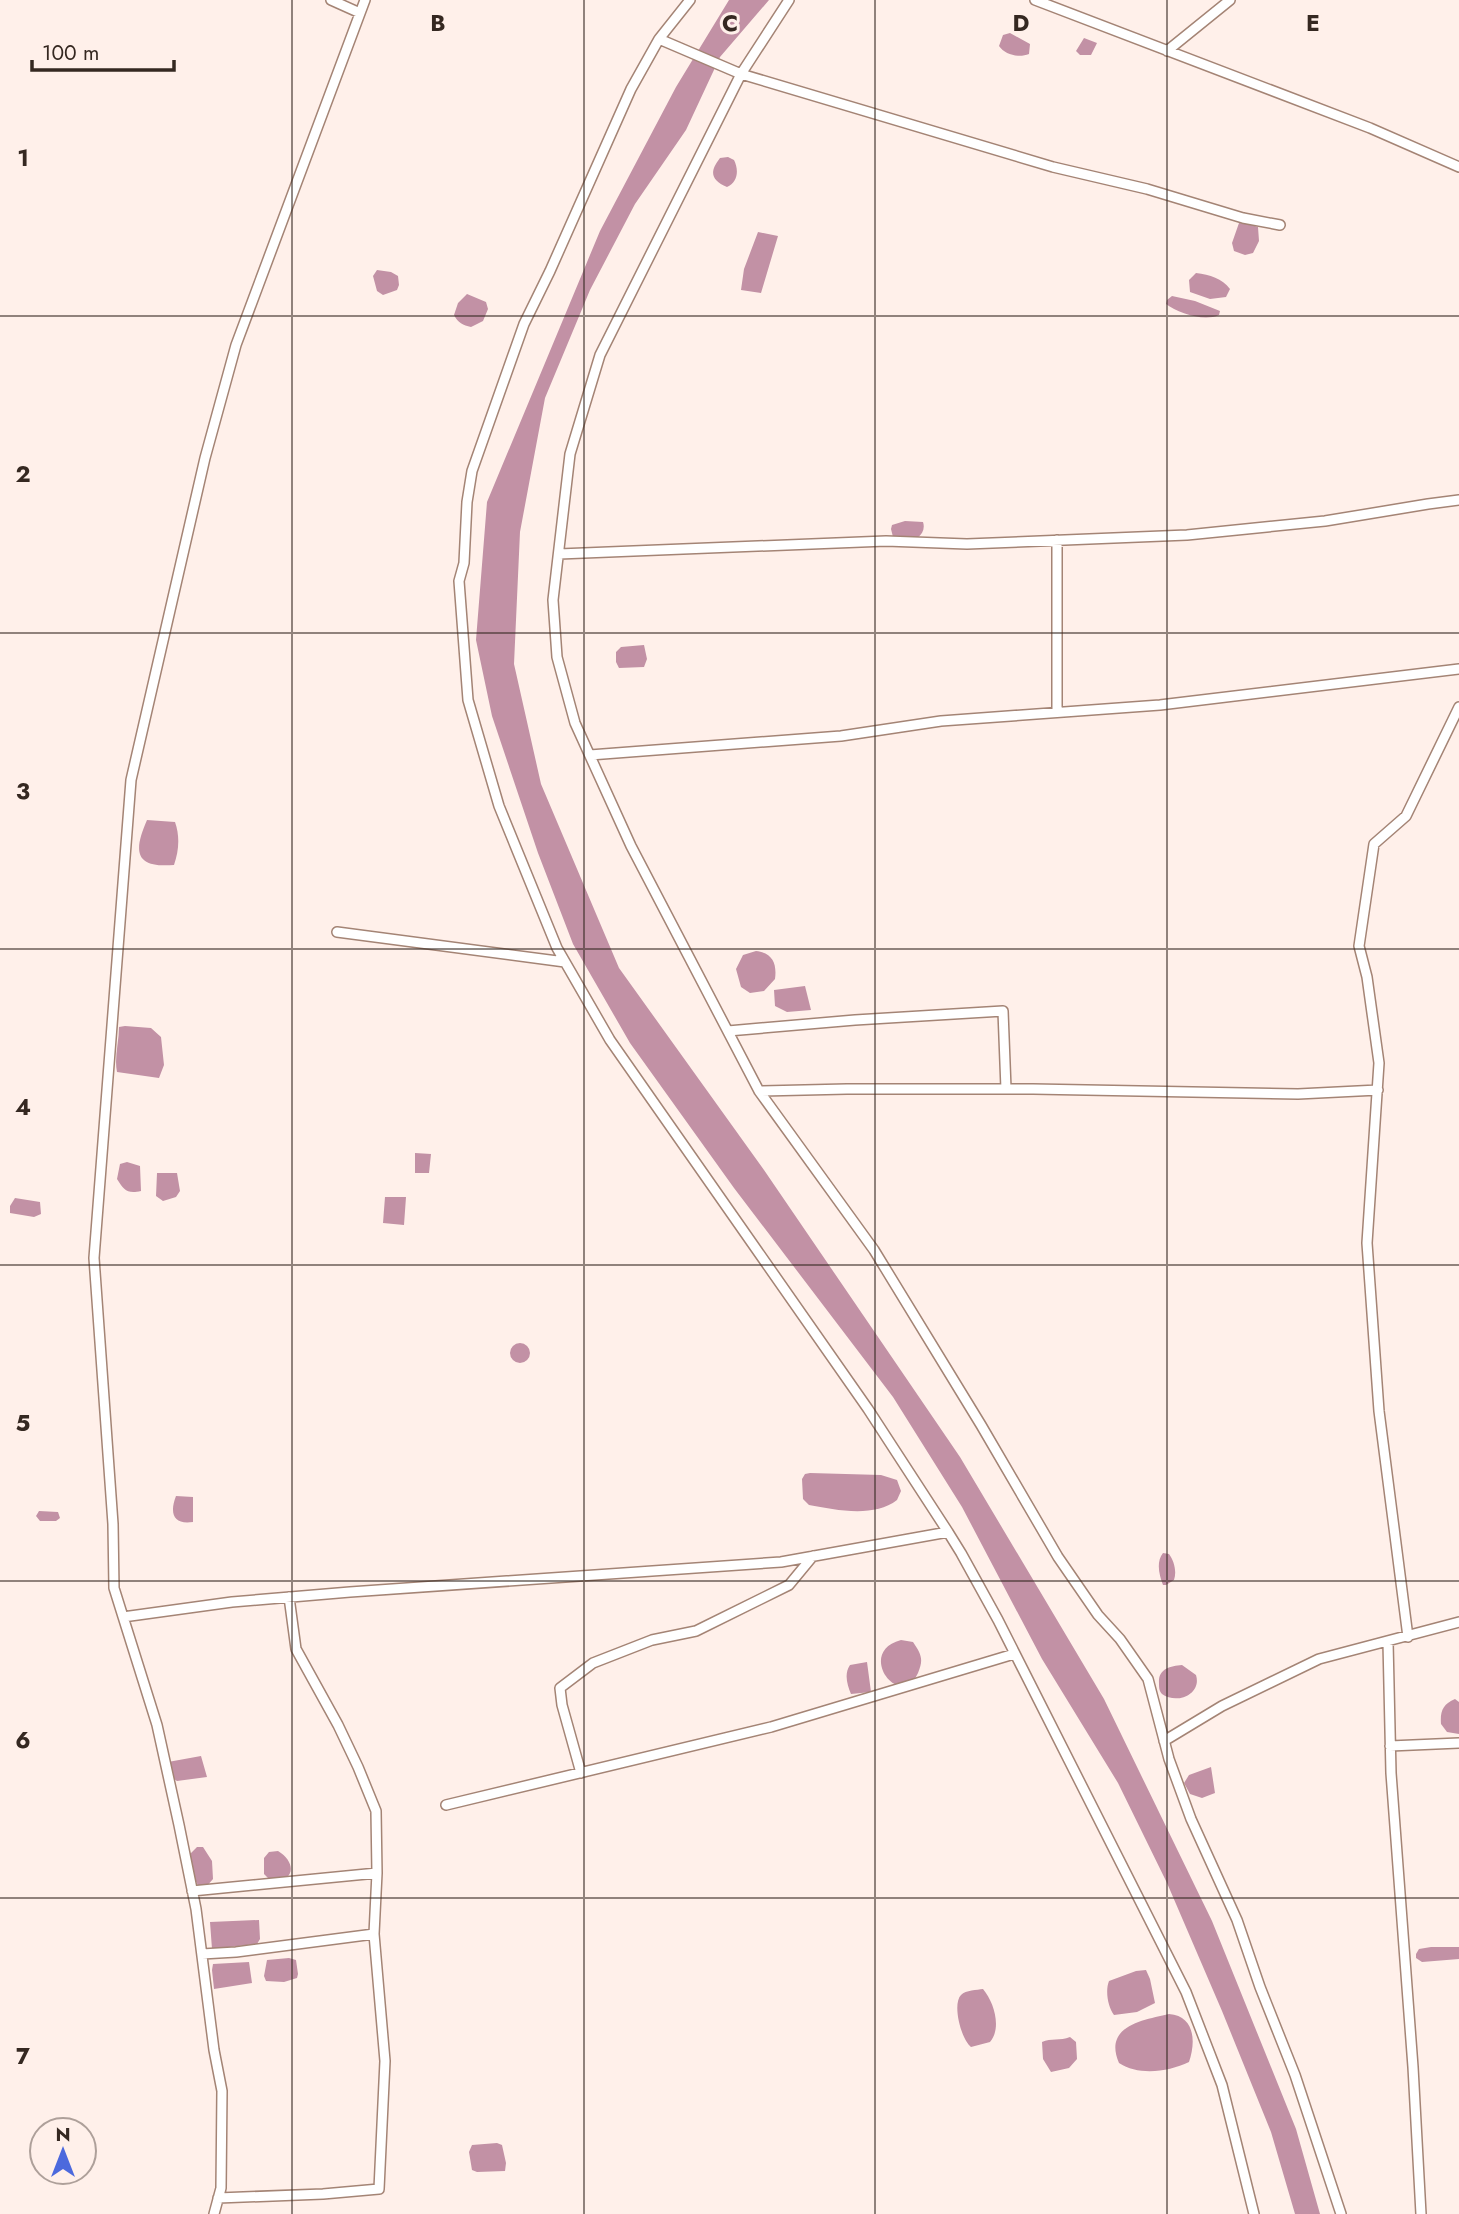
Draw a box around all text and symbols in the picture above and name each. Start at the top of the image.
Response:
text: B [430,6,446,40]
text: C [722,6,738,40]
text: D [1013,6,1030,40]
text: E [1306,6,1320,40]
scale bar [32,28,173,72]
text: 100 m [42,38,99,68]
text: 1 [17,141,29,175]
text: 2 [15,457,31,491]
text: 3 [16,774,30,808]
text: 4 [15,1090,31,1124]
text: 5 [16,1406,30,1440]
text: 6 [15,1723,31,1757]
text: 7 [16,2039,30,2073]
north arrow [28,2116,98,2186]
text: N [55,2121,71,2148]

